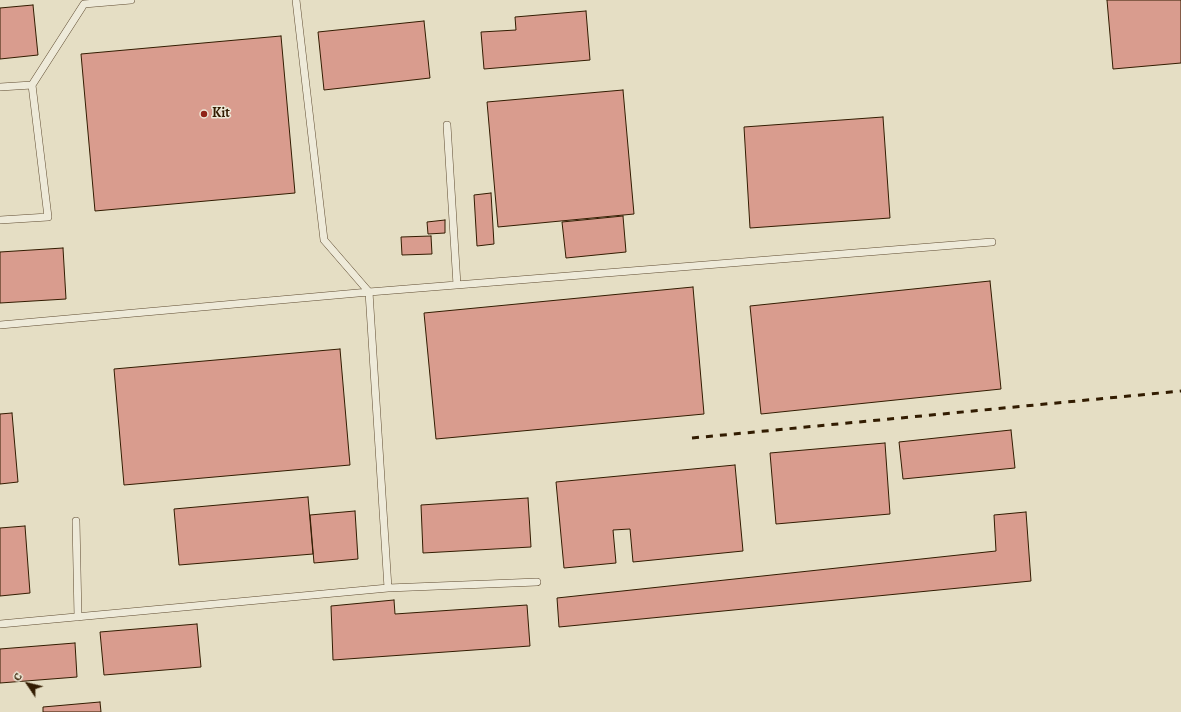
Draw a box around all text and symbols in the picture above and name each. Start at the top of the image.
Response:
place label: Kit [212,106,230,122]
marker: Kit [199,109,209,119]
north arrow [8,664,48,704]
text: С [10,670,26,684]

